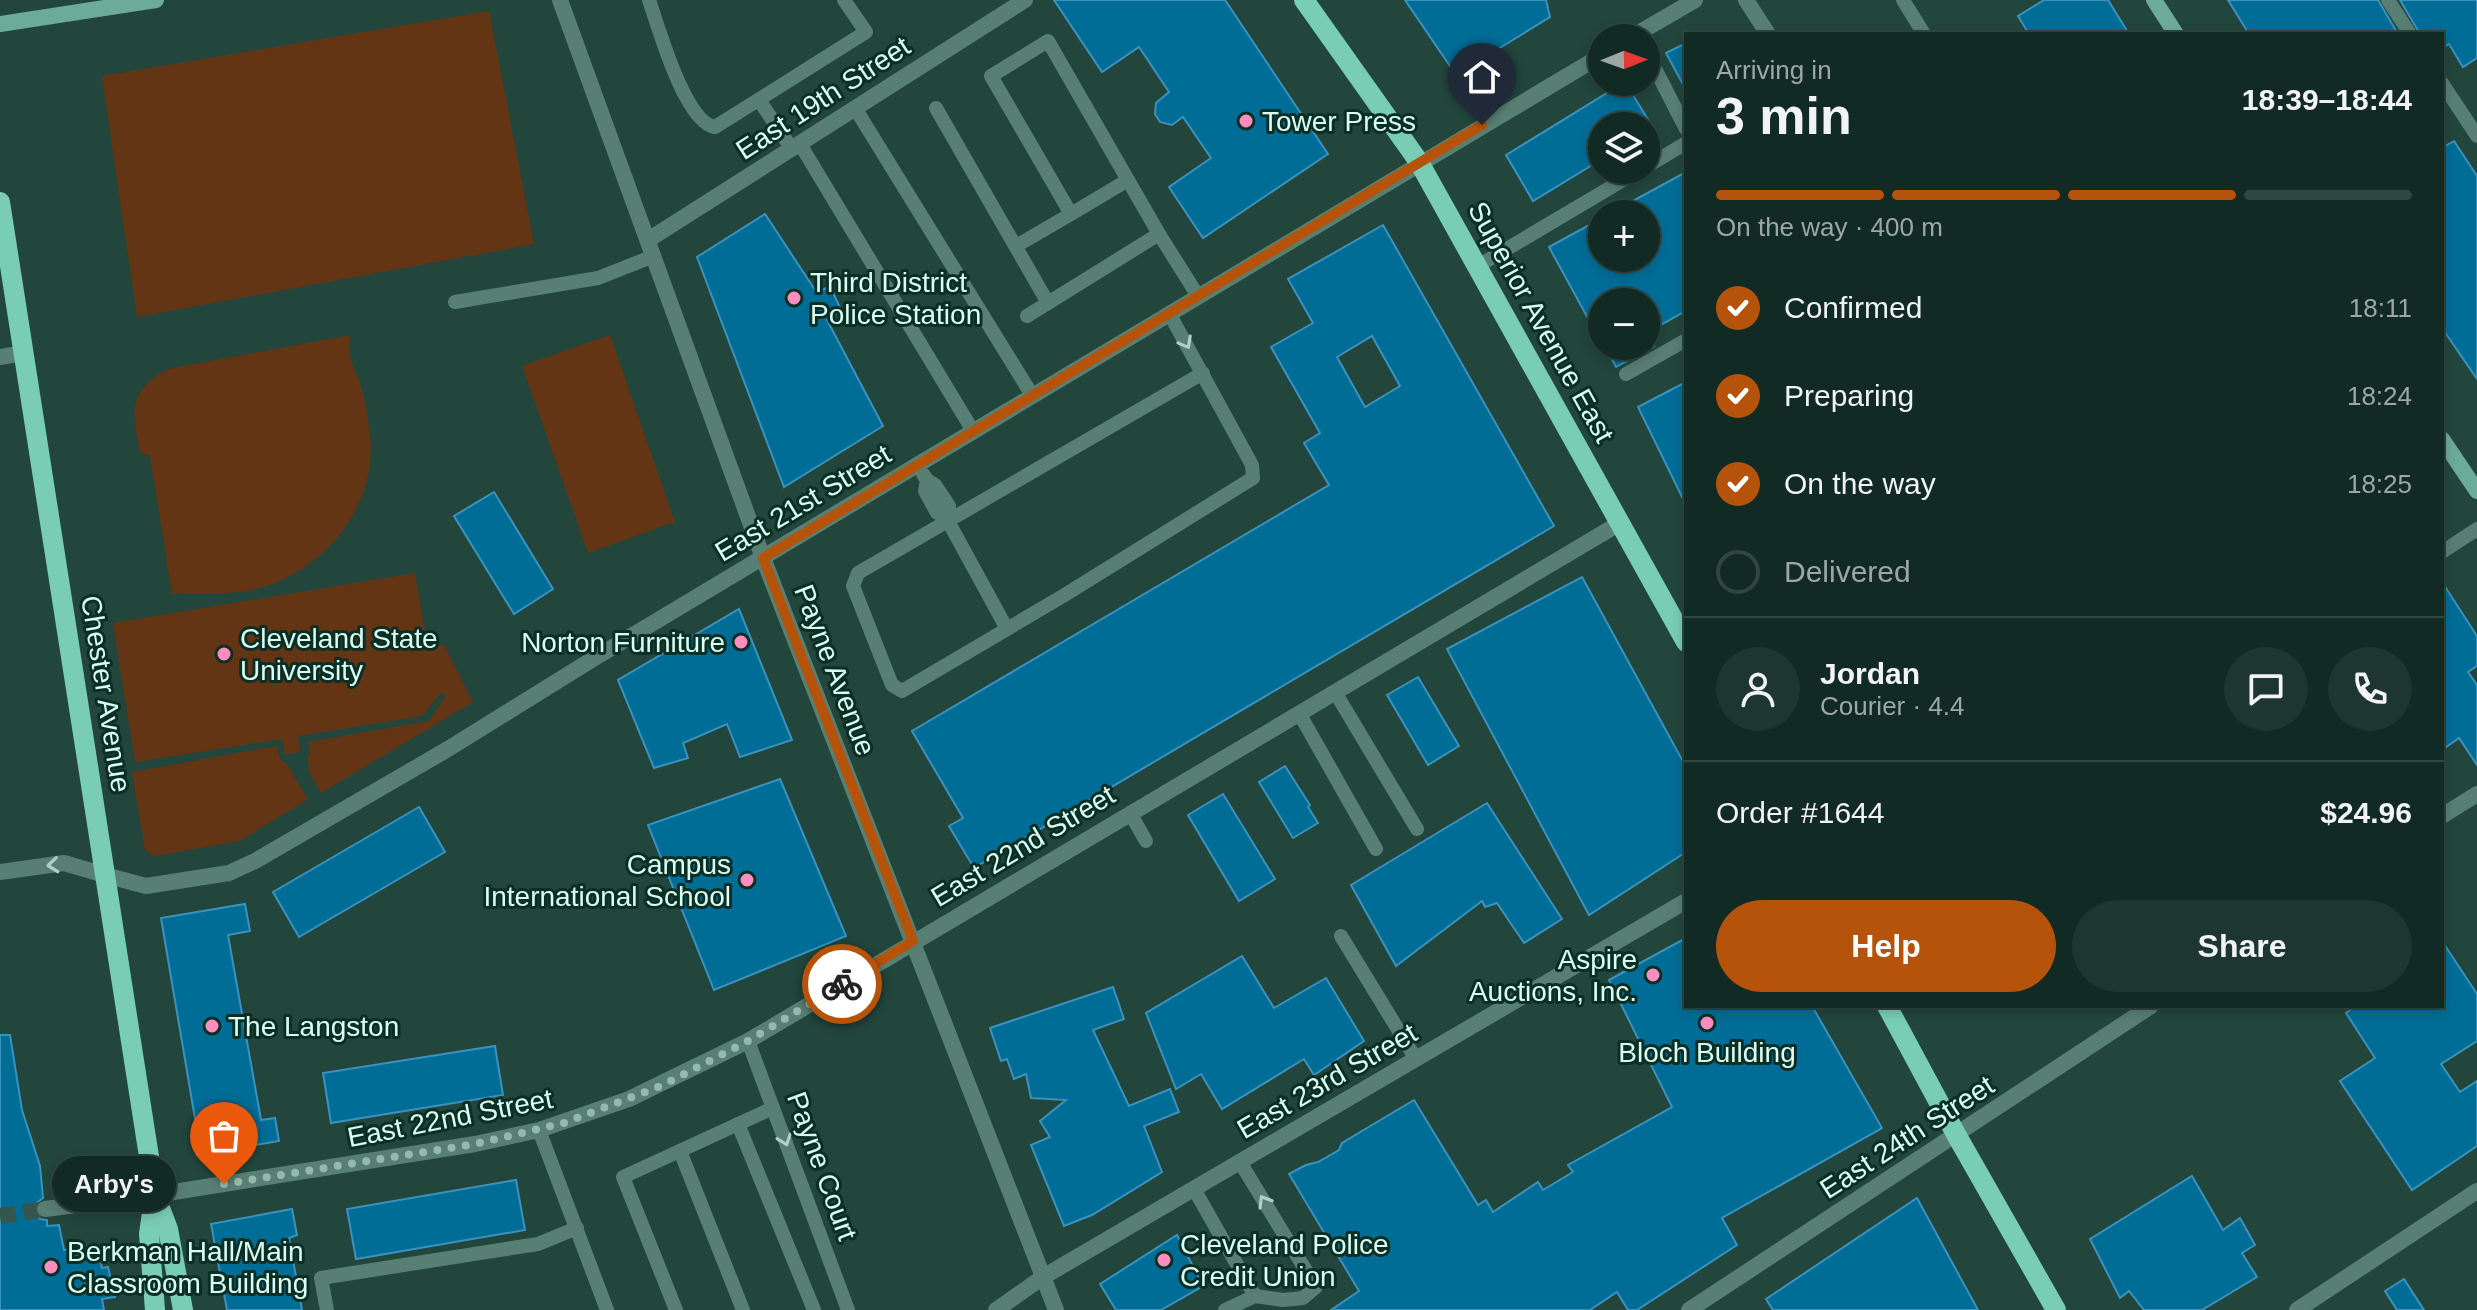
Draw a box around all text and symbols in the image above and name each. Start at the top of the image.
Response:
north arrow [1588,24,1660,96]
map controls [1588,24,1660,360]
street label: East 19th Street [730,30,916,166]
pin [1448,43,1516,125]
icon: home [1460,55,1504,99]
text: Arriving in [1716,55,1832,85]
text: 18:39–18:44 [2242,83,2412,116]
text: 3 min [1716,87,1852,145]
place label: Tower Press [1262,106,1416,137]
marker: Tower Press [1237,112,1255,130]
button: layers [1588,112,1660,184]
street label: Superior Avenue East [1462,196,1620,448]
button: + [1588,200,1660,272]
text: On the way · 400 m [1716,212,1943,242]
place label: Third District Police Station [810,267,981,330]
icon: check [1716,286,1760,330]
button: − [1588,288,1660,360]
marker: Third District Police Station [785,289,803,307]
text: Confirmed [1784,291,1922,324]
text: 18:11 [2349,293,2412,323]
one-way arrow [1176,334,1192,349]
icon: check [1716,374,1760,418]
text: Preparing [1784,379,1914,412]
text: 18:24 [2347,381,2412,411]
street label: East 21st Street [710,438,897,568]
icon: check [1716,462,1760,506]
text: On the way [1784,467,1936,500]
text: 18:25 [2347,469,2412,499]
text: Delivered [1784,555,1911,588]
street label: Payne Avenue [788,580,882,760]
street label: Chester Avenue [75,593,137,795]
place label: Cleveland State University [240,623,438,686]
place label: Norton Furniture [521,627,725,658]
marker: Norton Furniture [732,633,750,651]
marker: Cleveland State University [215,645,233,663]
button: person [1716,647,1800,731]
button: chat [2224,647,2308,731]
button: phone [2328,647,2412,731]
text: Jordan [1820,657,1920,690]
text: Courier · 4.4 [1820,691,1965,721]
street label: East 22nd Street [926,779,1121,913]
text: Order #1644 [1716,796,1884,829]
text: $24.96 [2320,796,2412,829]
place label: Campus International School [483,849,731,912]
one-way arrow [46,856,59,873]
marker: Campus International School [738,871,756,889]
button: Help [1716,900,2056,992]
button: Share [2072,900,2412,992]
courier [802,944,882,1024]
place label: Aspire Auctions, Inc. [1469,944,1637,1007]
icon: bike [820,962,864,1006]
marker: Aspire Auctions, Inc. [1644,966,1662,984]
place label: The Langston [228,1011,399,1042]
marker: Bloch Building [1698,1014,1716,1032]
marker: The Langston [203,1017,221,1035]
street label: East 23rd Street [1232,1017,1423,1145]
place label: Bloch Building [1618,1037,1796,1068]
street label: East 24th Street [1814,1069,2000,1205]
street label: East 22nd Street [345,1083,556,1153]
street label: Payne Court [781,1088,863,1245]
pin [190,1102,258,1184]
icon: bag [202,1114,246,1158]
one-way arrow [775,1132,791,1146]
callout: Arby's [52,1156,176,1212]
text: Arby's [74,1169,154,1199]
one-way arrow [1258,1195,1273,1210]
place label: Cleveland Police Credit Union [1180,1229,1389,1292]
place label: Berkman Hall/Main Classroom Building [67,1236,308,1299]
marker: Cleveland Police Credit Union [1155,1251,1173,1269]
marker: Berkman Hall/Main Classroom Building [42,1258,60,1276]

